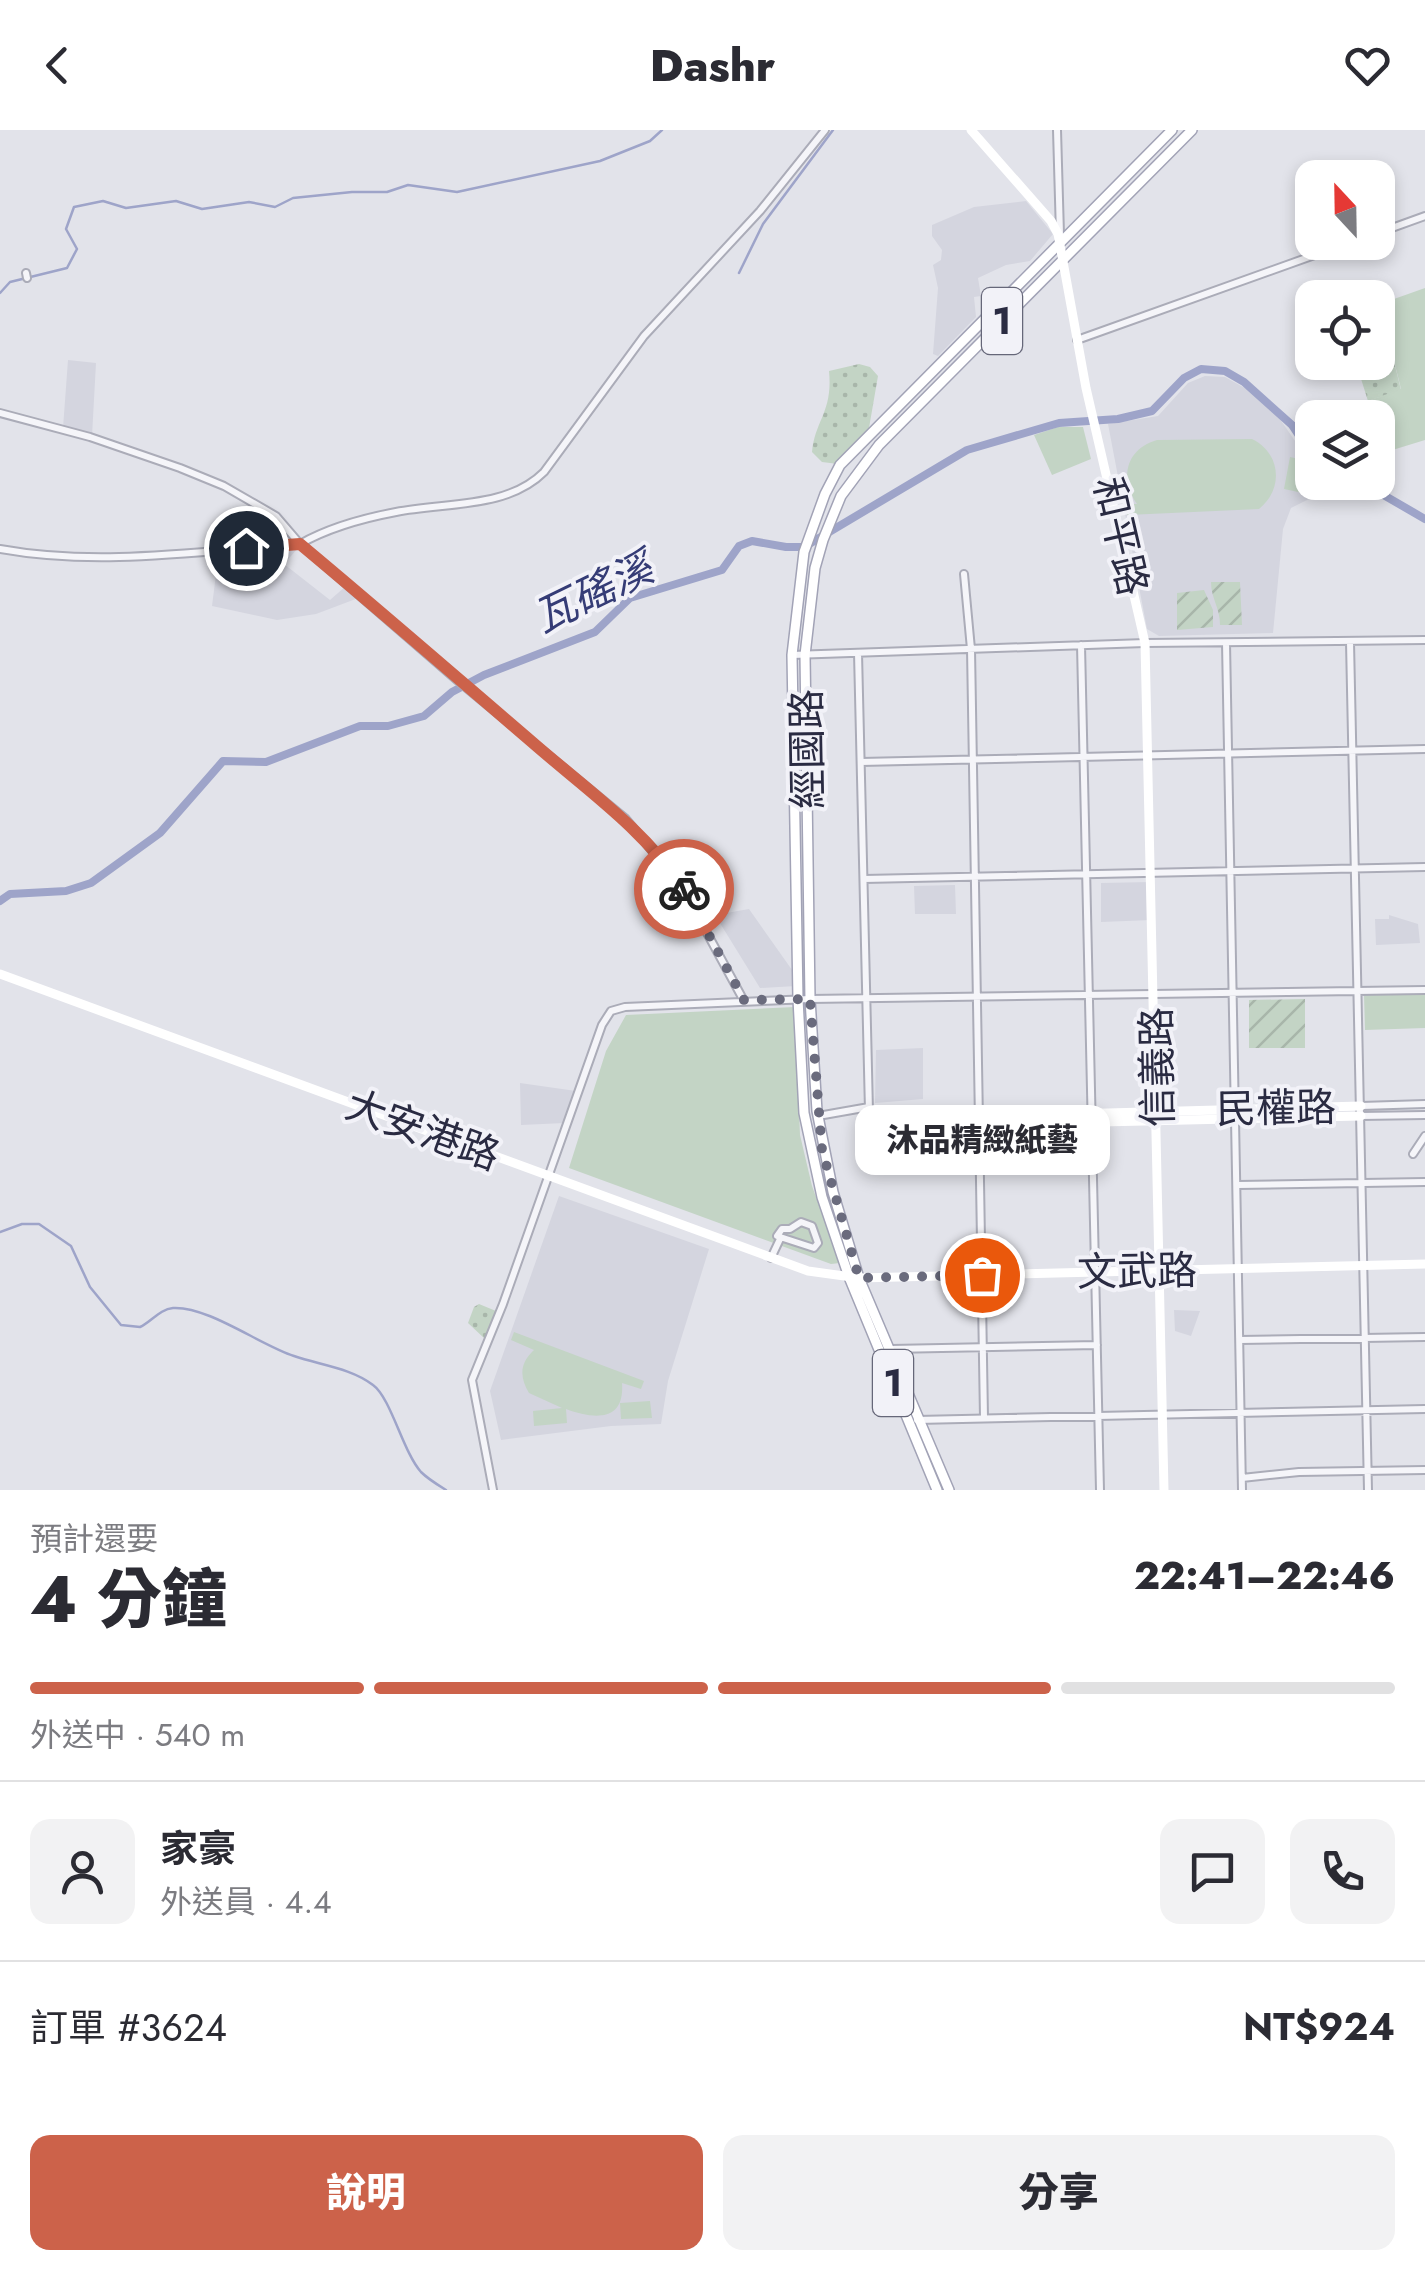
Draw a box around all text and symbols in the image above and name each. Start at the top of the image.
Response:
text: Dashr [650,33,775,98]
icon: back [30,38,85,93]
icon: heart [1340,38,1395,93]
north arrow [1295,160,1395,260]
map controls [1295,160,1395,500]
button: locate [1295,280,1395,380]
road number: 1 [982,288,1022,354]
button: layers [1295,400,1395,500]
street label: 和平路 [1079,471,1163,601]
pin [204,506,289,591]
icon: home [219,521,274,576]
water label: 瓦磘溪 [523,535,668,647]
street label: 經國路 [777,689,837,809]
courier [634,839,734,939]
icon: bike [657,862,712,917]
street label: 信義路 [1127,1007,1187,1127]
street label: 大安港路 [338,1075,508,1185]
street label: 民權路 [1216,1078,1336,1138]
callout: 沐品精緻紙藝 [854,1105,1110,1175]
text: 沐品精緻紙藝 [886,1117,1079,1163]
pin [940,1233,1025,1318]
street label: 文武路 [1077,1241,1197,1301]
icon: bag [955,1248,1010,1303]
road number: 1 [873,1350,913,1416]
text: 預計還要 [30,1516,158,1562]
text: 22:41–22:46 [1134,1548,1395,1603]
text: 4 分鐘 [30,1552,227,1646]
text: 外送中 · 540 m [30,1712,245,1758]
button: person [30,1819,135,1924]
button: chat [1160,1819,1265,1924]
button: phone [1290,1819,1395,1924]
text: 家豪 [160,1821,236,1876]
text: 外送員 · 4.4 [160,1879,332,1925]
text: NT$924 [1243,1999,1395,2054]
text: 訂單 #3624 [30,2000,227,2055]
button: 說明 [30,2135,703,2250]
button: 分享 [723,2135,1395,2250]

